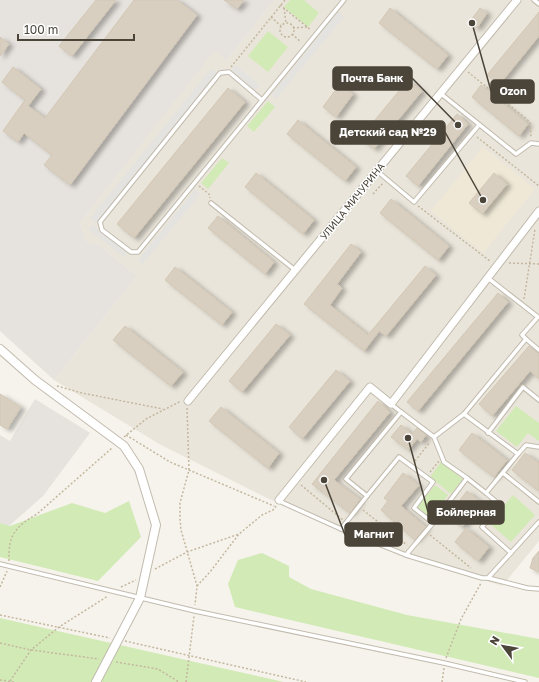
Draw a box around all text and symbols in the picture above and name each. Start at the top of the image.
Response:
scale bar [18,16,134,42]
text: 100 m [24,22,58,37]
callout: Почта Банк [333,67,412,90]
text: Почта Банк [341,71,404,84]
callout: Ozon [491,80,534,103]
text: Ozon [499,84,527,97]
callout: Детский сад №29 [331,121,445,144]
text: Детский сад №29 [339,125,437,138]
street label: УЛИЦА МИЧУРИНА [317,160,387,242]
callout: Бойлерная [428,501,504,524]
text: Бойлерная [436,505,496,518]
callout: Магнит [345,523,402,546]
text: Магнит [354,527,394,540]
north arrow [483,626,523,666]
text: N [486,633,502,647]

